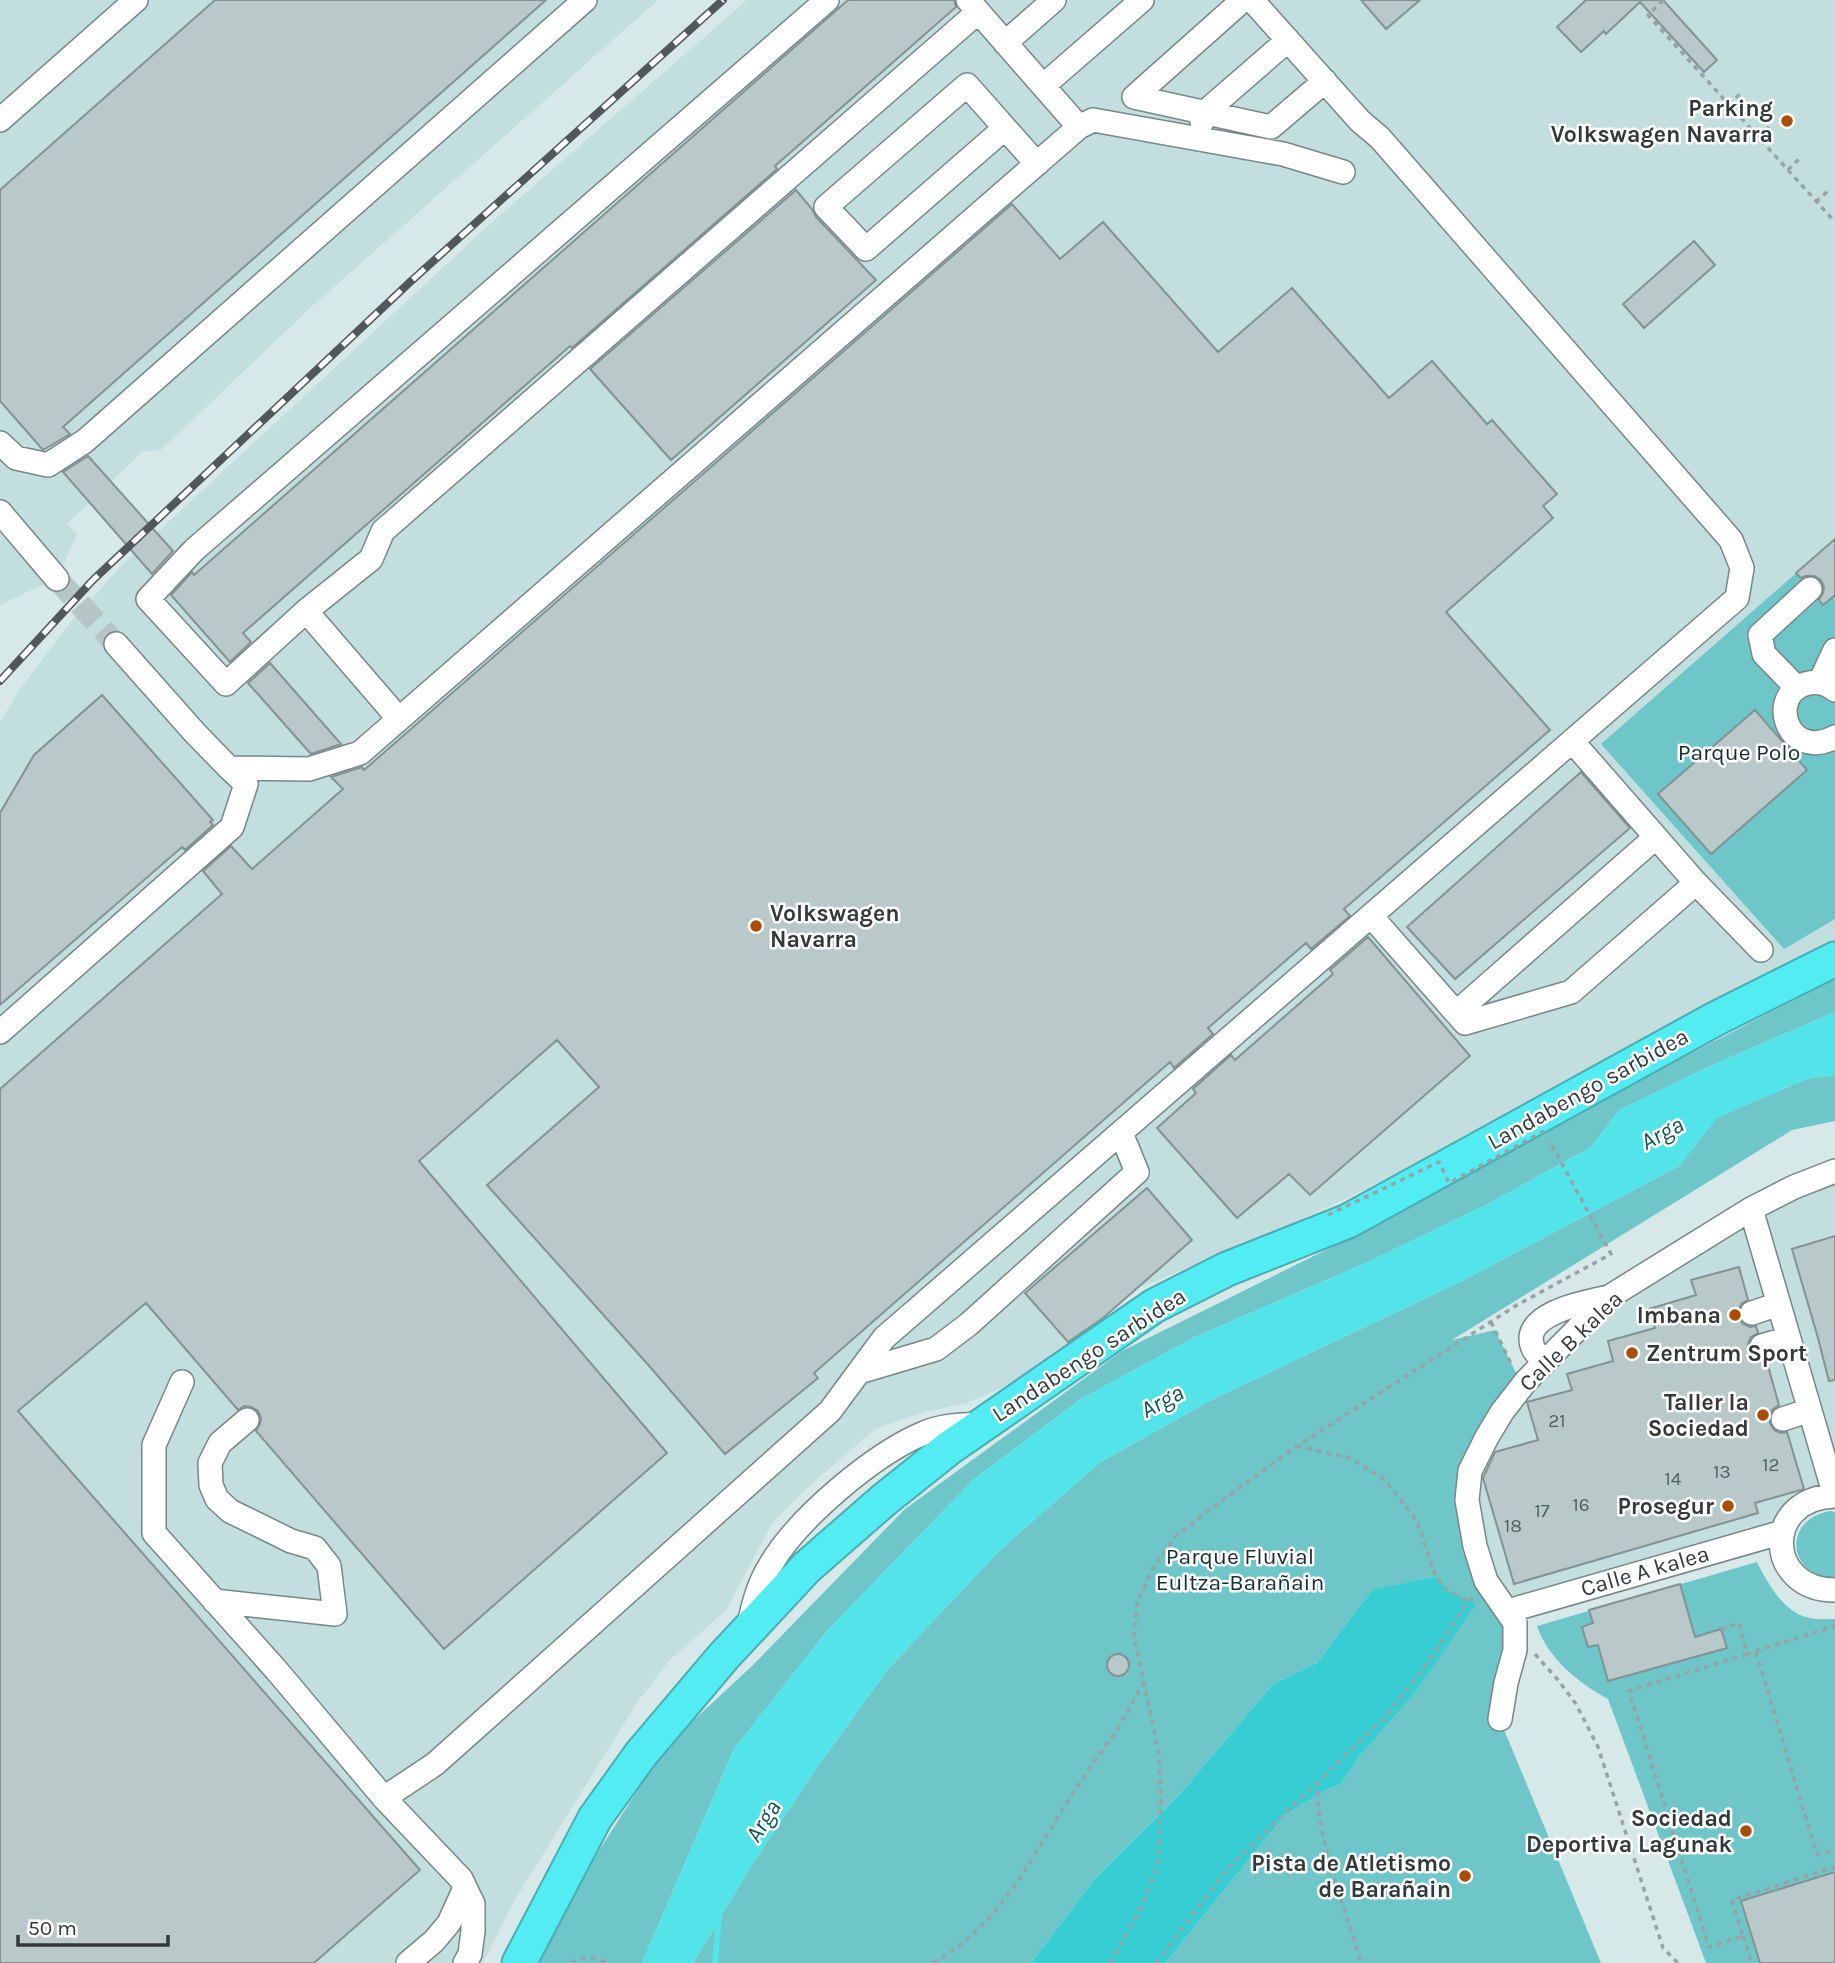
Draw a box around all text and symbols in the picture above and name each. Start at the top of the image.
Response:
place label: Parking Volkswagen Navarra [1551,95,1773,148]
marker: Parking Volkswagen Navarra [1779,113,1795,129]
park label: Parque Polo [1678,739,1800,766]
place label: Volkswagen Navarra [770,900,900,953]
marker: Volkswagen Navarra [748,918,764,934]
street label: Landabengo sarbidea [1483,1023,1693,1155]
water label: Arga [1636,1110,1688,1156]
street label: Landabengo sarbidea [987,1282,1191,1428]
street label: Calle B kalea [1514,1285,1628,1397]
place label: Imbana [1637,1302,1721,1329]
marker: Imbana [1727,1307,1743,1323]
place label: Zentrum Sport [1646,1340,1807,1367]
marker: Zentrum Sport [1624,1345,1640,1361]
water label: Arga [1136,1378,1188,1424]
place label: Taller la Sociedad [1648,1389,1749,1442]
marker: Taller la Sociedad [1755,1407,1771,1423]
house number: 21 [1548,1410,1566,1432]
house number: 12 [1762,1454,1780,1476]
house number: 13 [1713,1461,1731,1483]
house number: 14 [1665,1468,1682,1490]
place label: Prosegur [1617,1493,1714,1520]
house number: 16 [1572,1494,1590,1516]
marker: Prosegur [1720,1498,1736,1514]
house number: 17 [1534,1500,1550,1522]
house number: 18 [1504,1515,1522,1537]
street label: Calle A kalea [1578,1540,1712,1602]
park label: Parque Fluvial Eultza-Barañain [1156,1543,1324,1596]
water label: Arga [739,1795,787,1847]
place label: Sociedad Deportiva Lagunak [1526,1805,1732,1858]
marker: Sociedad Deportiva Lagunak [1738,1823,1754,1839]
place label: Pista de Atletismo de Barañain [1251,1850,1451,1903]
marker: Pista de Atletismo de Barañain [1457,1868,1473,1884]
scale bar [18,1904,168,1948]
text: 50 m [28,1916,77,1940]

